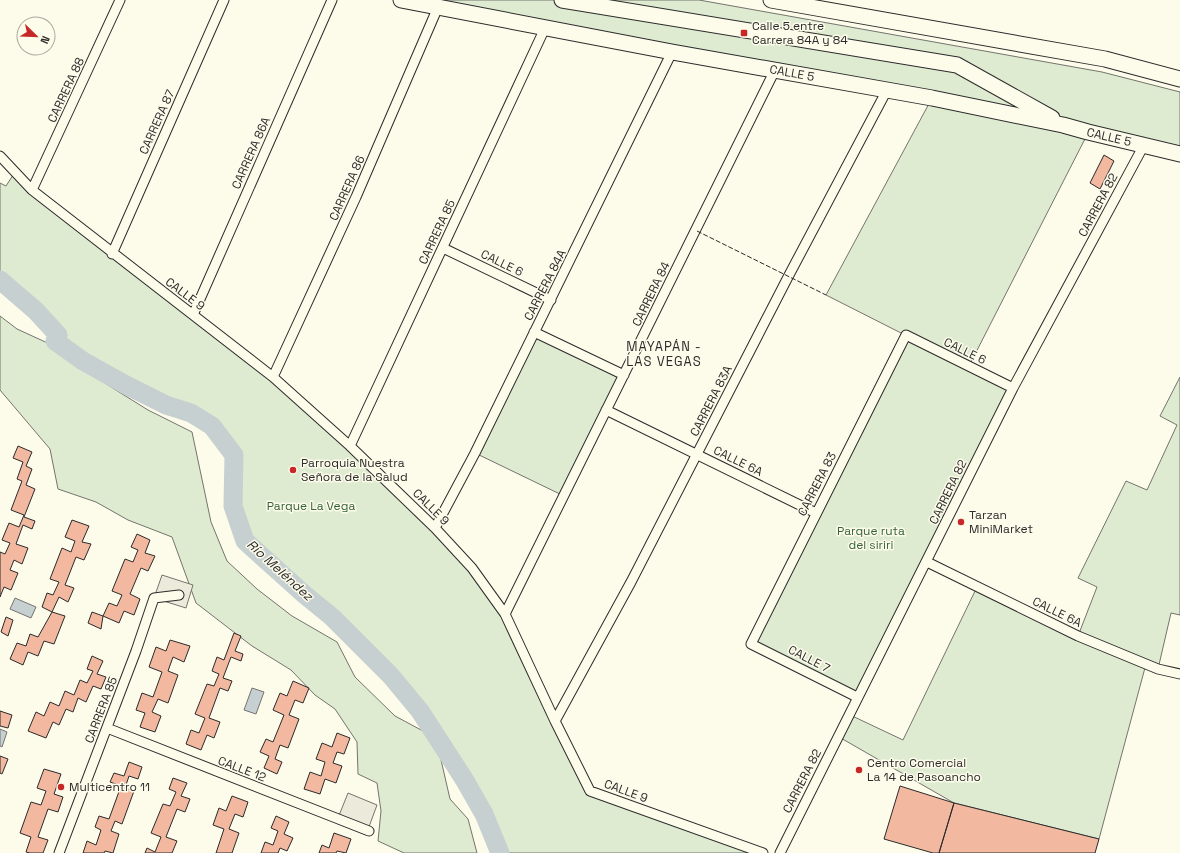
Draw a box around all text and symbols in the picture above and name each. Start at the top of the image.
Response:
north arrow [16,16,56,56]
place label: Calle 5 entre Carrera 84A y 84 [752,18,848,48]
marker: Calle 5 entre Carrera 84A y 84 [739,28,749,38]
text: N [37,34,53,46]
street label: CARRERA 88 [44,55,88,125]
street label: CALLE 5 [768,61,816,85]
street label: CARRERA 87 [136,87,178,157]
street label: CARRERA 86A [228,114,274,192]
street label: CALLE 5 [1085,124,1133,150]
street label: CARRERA 86 [325,153,369,223]
street label: CARRERA 82 [1075,170,1121,240]
street label: CARRERA 85 [415,197,459,267]
street label: CALLE 6 [478,246,526,280]
street label: CARRERA 84A [520,246,570,323]
street label: CARRERA 84 [628,259,674,329]
street label: CALLE 9 [162,274,208,314]
street label: CALLE 6 [941,334,989,368]
district label: MAYAPÁN - LAS VEGAS [626,338,702,370]
street label: CARRERA 83A [686,362,736,439]
street label: CALLE 6A [711,442,766,480]
street label: CARRERA 83 [794,449,840,519]
place label: Parroquia Nuestra Señora de la Salud [301,455,408,485]
street label: CARRERA 82 [925,457,971,527]
marker: Parroquia Nuestra Señora de la Salud [288,465,298,475]
street label: CALLE 9 [409,485,453,529]
park label: Parque La Vega [267,498,355,514]
place label: Tarzan MiniMarket [969,507,1033,537]
marker: Tarzan MiniMarket [956,517,966,527]
park label: Parque ruta del siriri [837,523,905,553]
water label: Río Meléndez [243,536,317,605]
street label: CALLE 6A [1030,593,1085,631]
street label: CALLE 7 [785,642,833,676]
street label: CARRERA 85 [81,675,121,745]
street label: CARRERA 82 [779,746,825,816]
street label: CALLE 12 [216,753,268,785]
place label: Centro Comercial La 14 de Pasoancho [867,755,981,785]
marker: Centro Comercial La 14 de Pasoancho [854,765,864,775]
street label: CALLE 9 [602,776,650,806]
place label: Multicentro 11 [69,779,150,795]
marker: Multicentro 11 [56,782,66,792]

